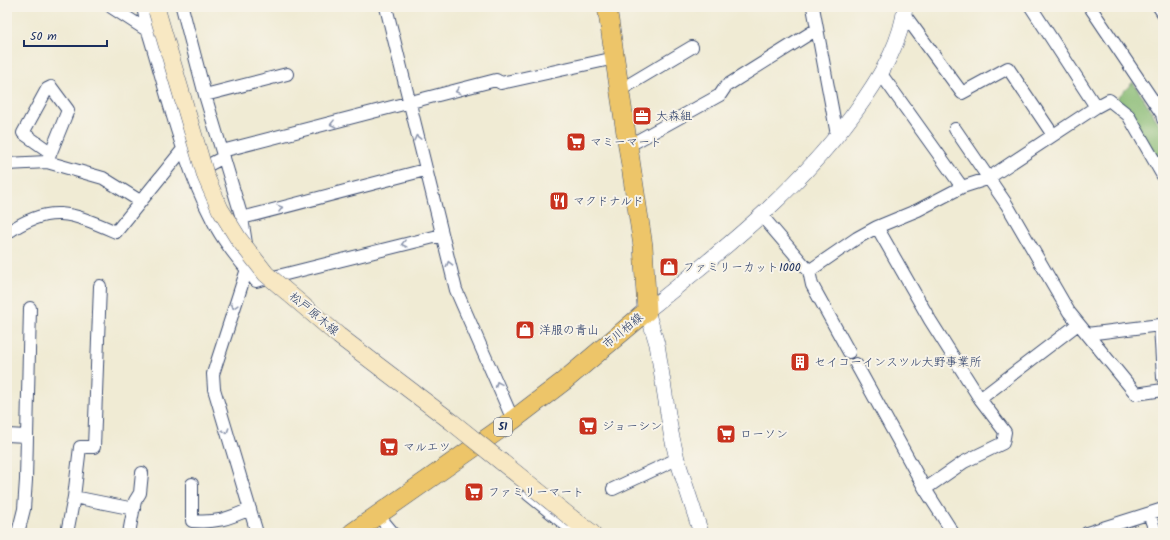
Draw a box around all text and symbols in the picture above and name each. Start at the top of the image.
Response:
scale bar [24,22,107,48]
text: 50 m [30,27,57,46]
one-way arrow [455,86,462,95]
office icon: 大森組 [631,105,653,127]
place label: 大森組 [656,107,692,126]
one-way arrow [329,119,336,127]
supermarket icon: マミーマート [565,131,587,153]
place label: マミーマート [590,133,662,152]
one-way arrow [414,135,422,141]
restaurant icon: マクドナルド [548,190,570,212]
place label: マクドナルド [573,192,644,211]
one-way arrow [276,204,283,213]
one-way arrow [401,240,407,248]
shop icon: ファミリーカット1000 [658,256,680,278]
place label: ファミリーカット1000 [683,258,801,277]
one-way arrow [446,261,454,267]
street label: 松戸原木線 [285,287,343,341]
one-way arrow [230,302,239,309]
street label: 市川柏線 [599,308,647,354]
shop icon: 洋服の青山 [514,319,536,341]
place label: 洋服の青山 [539,321,599,340]
building icon: セイコーインスツル大野事業所 [789,351,811,373]
place label: セイコーインスツル大野事業所 [814,353,982,372]
one-way arrow [494,381,502,388]
supermarket icon: ジョーシン [577,415,599,437]
place label: ジョーシン [602,417,662,436]
road number: 51 [494,418,512,436]
supermarket icon: ローソン [715,423,737,445]
place label: ローソン [740,425,788,444]
one-way arrow [221,427,230,434]
supermarket icon: マルエツ [378,436,400,458]
place label: マルエツ [403,438,451,457]
supermarket icon: ファミリーマート [463,481,485,503]
place label: ファミリーマート [488,483,584,502]

